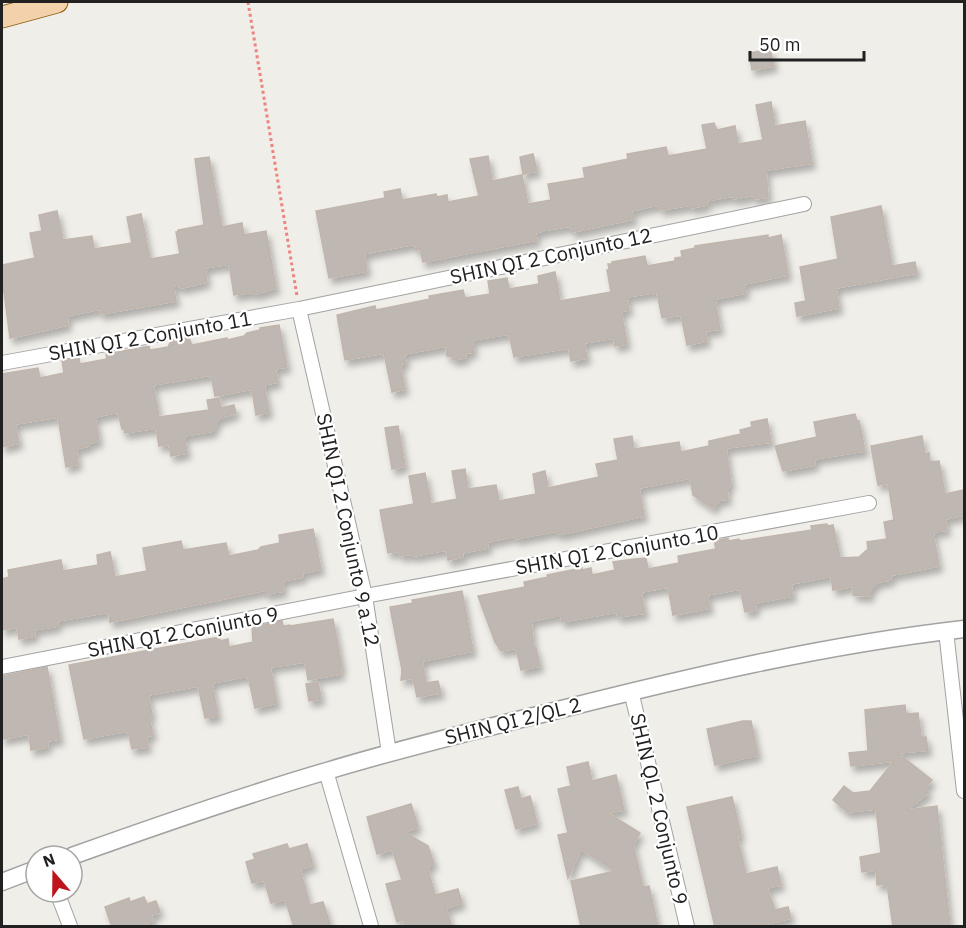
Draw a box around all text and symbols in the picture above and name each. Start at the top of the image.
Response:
scale bar [750,24,864,62]
text: 50 m [759,33,801,56]
street label: SHIN QI 2 Conjunto 12 [447,221,654,290]
street label: SHIN QI 2 Conjunto 11 [46,304,254,367]
street label: SHIN QI 2 Conjunto 9 a 12 [311,411,386,649]
street label: SHIN QI 2 Conjunto 10 [513,518,721,581]
street label: SHIN QI 2 Conjunto 9 [85,600,281,663]
street label: SHIN QI 2/QL 2 [442,691,584,751]
street label: SHIN QL 2 Conjunto 9 [624,710,695,907]
north arrow [24,844,84,904]
text: N [40,849,58,871]

